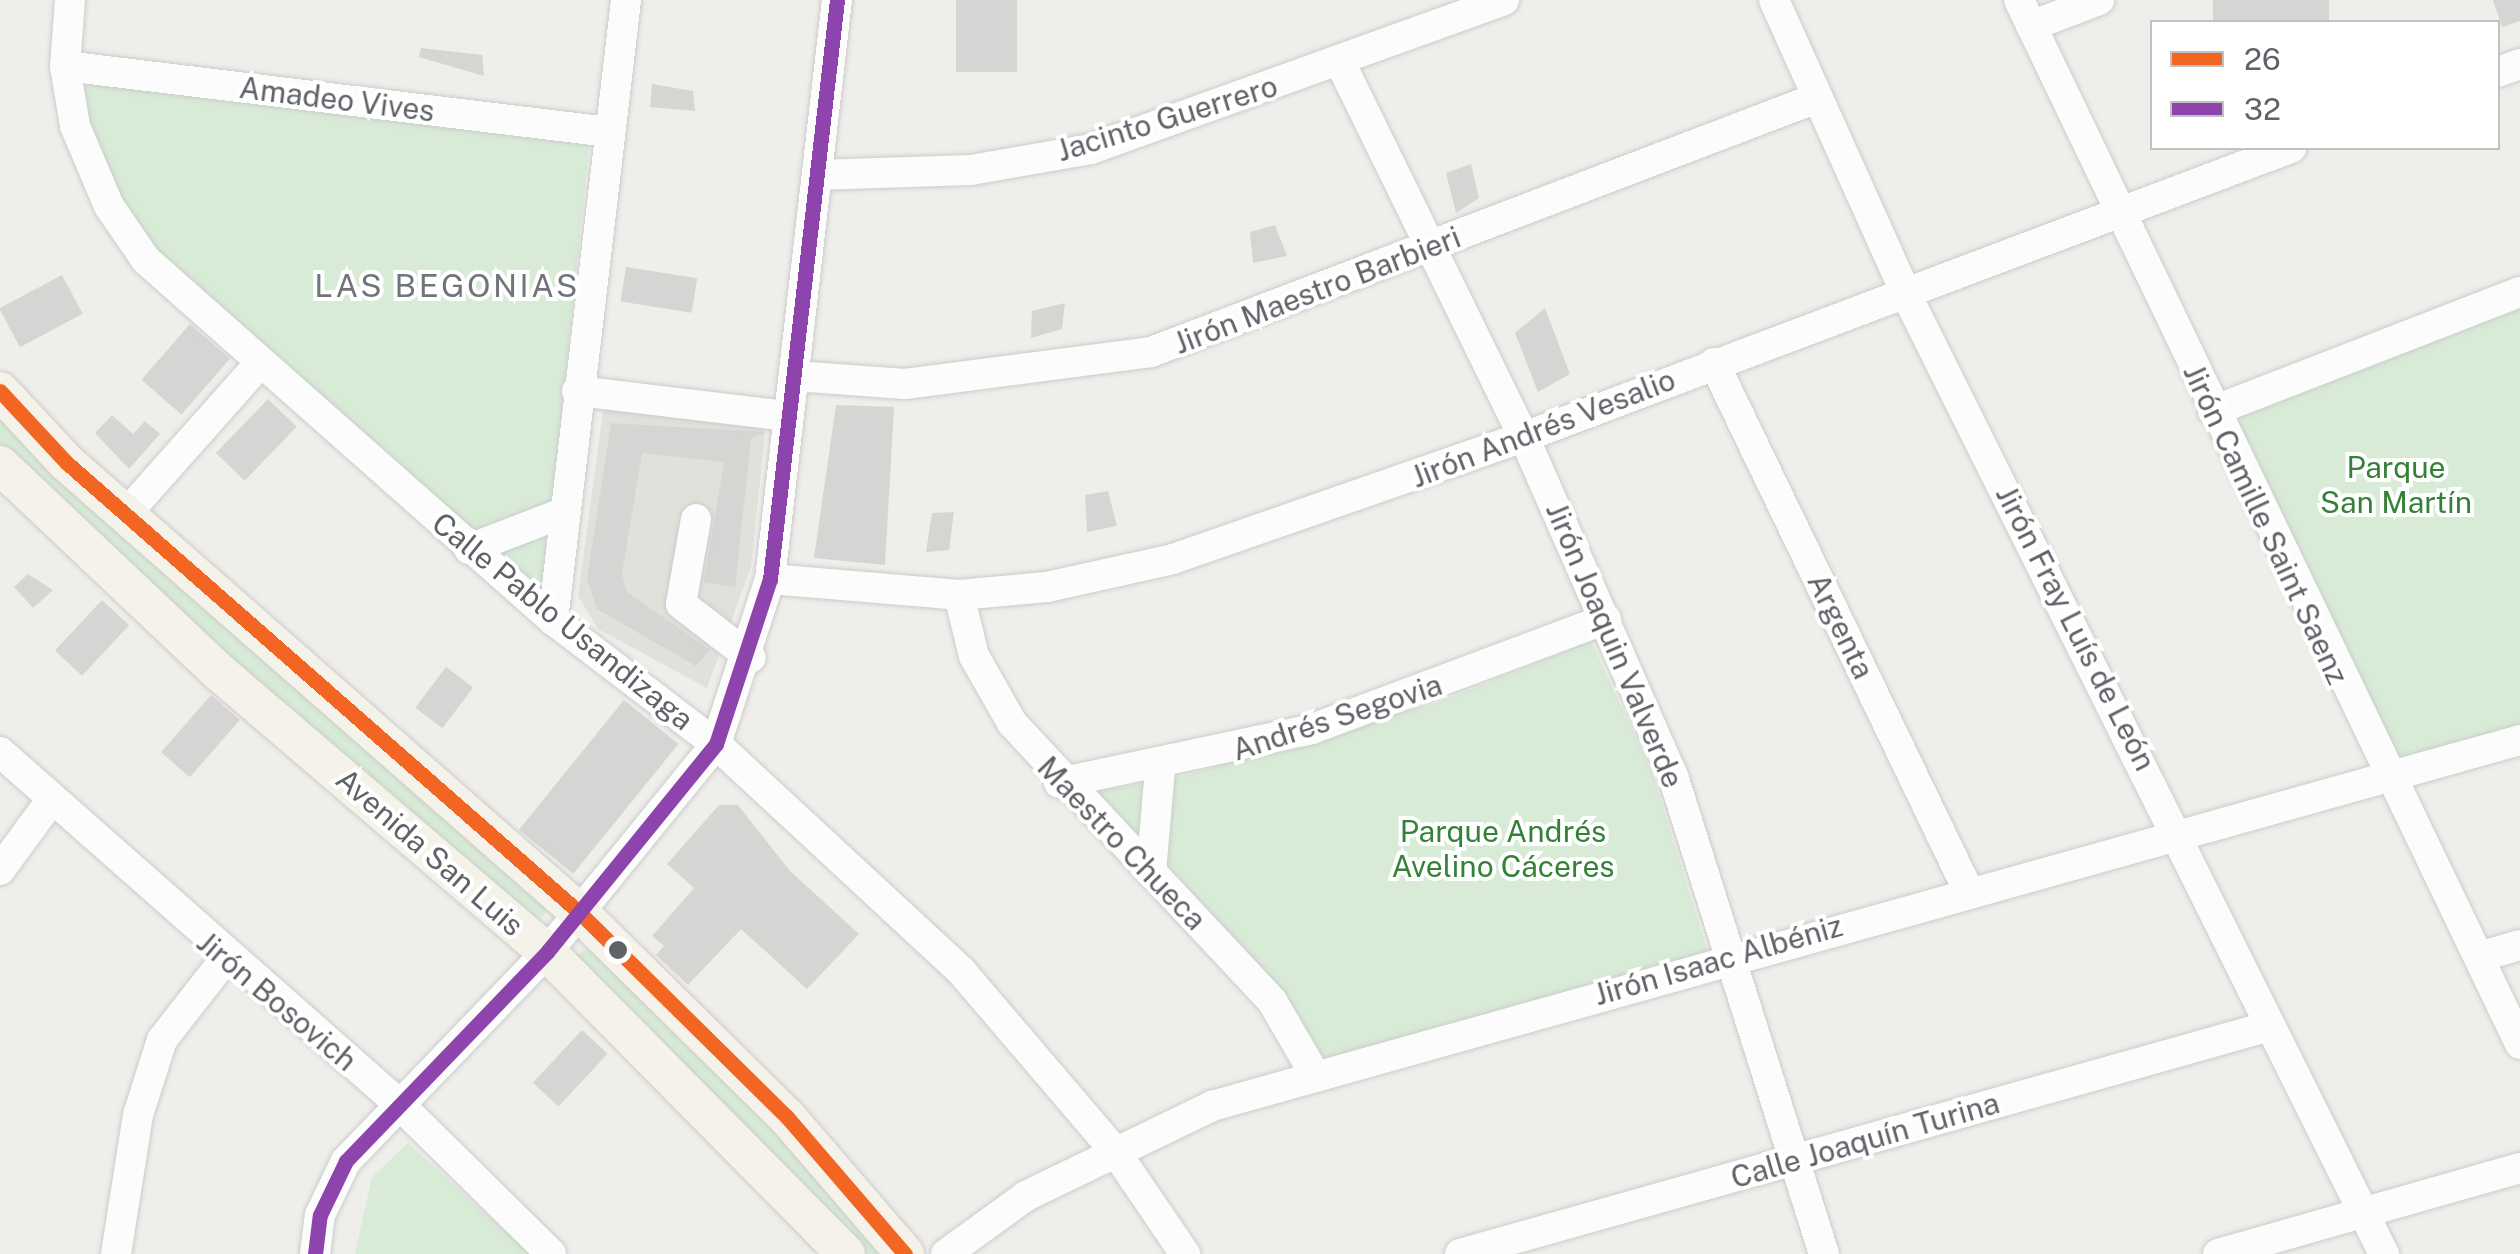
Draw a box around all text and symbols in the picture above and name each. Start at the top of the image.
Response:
legend [2150,20,2500,150]
text: 26 [2244,41,2281,77]
street label: Jacinto Guerrero [1052,67,1282,169]
street label: Amadeo Vives [237,69,437,129]
text: 32 [2244,91,2281,127]
street label: Jirón Maestro Barbieri [1168,219,1466,361]
district label: LAS BEGONIAS [314,267,580,305]
street label: Jirón Camille Saint Saenz [2176,358,2356,690]
street label: Jirón Andrés Vesalio [1405,361,1681,495]
park label: Parque San Martín [2320,449,2472,520]
street label: Jirón Fray Luís de León [1988,479,2164,777]
street label: Jirón Joaquin Valverde [1538,497,1692,793]
street label: Calle Pablo Usandizaga [425,504,701,738]
street label: Argenta [1800,568,1882,684]
street label: Andrés Segovia [1228,666,1446,768]
street label: Maestro Chueca [1030,749,1214,937]
street label: Avenida San Luis [329,761,531,943]
park label: Parque Andrés Avelino Cáceres [1391,813,1615,884]
street label: Jirón Isaac Albéniz [1589,907,1847,1013]
street label: Jirón Bosovich [190,924,364,1078]
unlabelled marker [608,940,628,960]
street label: Calle Joaquín Turina [1727,1084,2003,1196]

